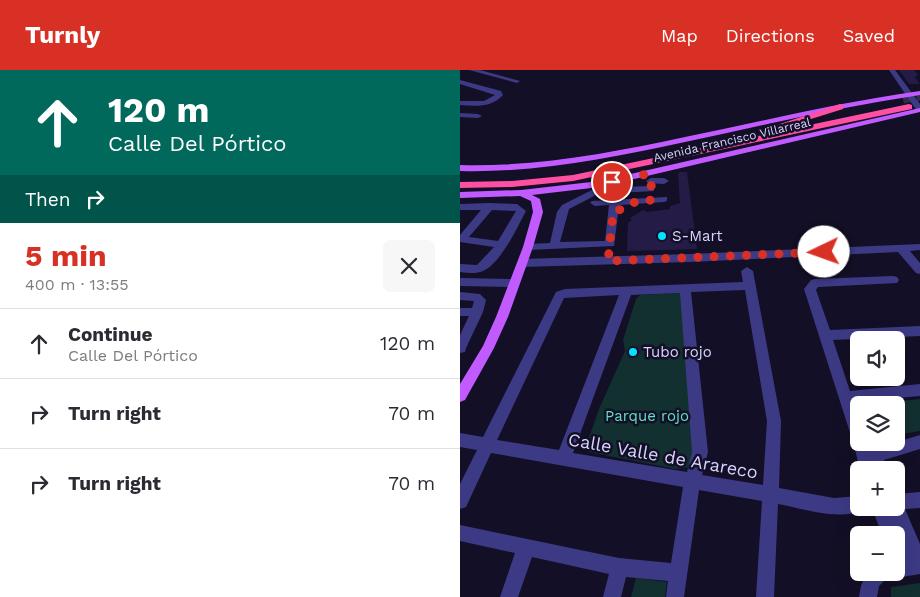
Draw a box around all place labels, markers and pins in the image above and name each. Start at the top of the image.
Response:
pin [591,161,633,203]
place label: S-Mart [672,227,723,245]
marker: S-Mart [656,230,668,242]
place label: Tubo rojo [643,343,712,361]
marker: Tubo rojo [627,346,639,358]

